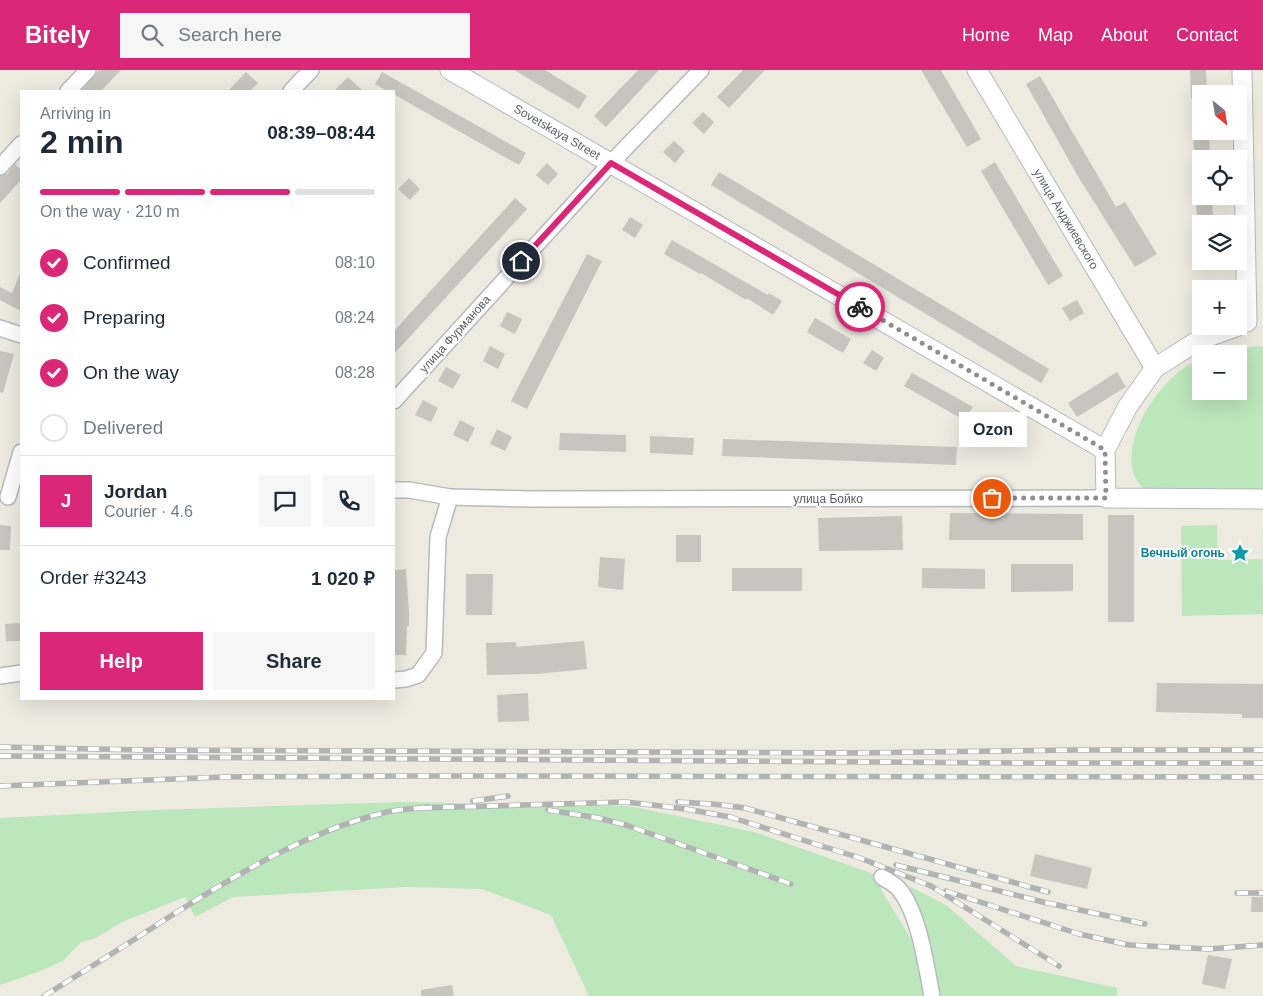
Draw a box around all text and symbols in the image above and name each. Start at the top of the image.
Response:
search box [120,13,470,58]
text: Bitely [25,21,90,48]
icon: search [138,21,166,49]
text: Search here [178,24,282,45]
text: Home [962,25,1010,45]
text: Map [1038,25,1073,45]
text: About [1101,25,1148,45]
text: Contact [1176,25,1238,45]
north arrow [1192,85,1248,140]
map controls [1192,85,1247,400]
street label: Sovetskaya Street [511,102,603,163]
text: Arriving in [40,105,111,122]
text: 08:39–08:44 [267,122,375,143]
text: 2 min [40,124,124,160]
button: locate [1192,150,1247,205]
street label: улица Анджиевского [1031,166,1102,272]
text: On the way · 210 m [40,203,180,220]
button: layers [1192,215,1247,270]
pin [500,240,542,282]
icon: home [507,247,535,275]
icon: check [40,249,68,277]
text: Confirmed [83,252,171,273]
text: 08:10 [335,254,375,271]
button: + [1192,280,1247,335]
courier [835,282,885,332]
street label: улица Фурманова [417,292,494,376]
icon: bike [846,293,874,321]
icon: check [40,304,68,332]
text: Preparing [83,307,165,328]
text: 08:24 [335,309,375,326]
button: − [1192,345,1247,400]
icon: check [40,359,68,387]
text: On the way [83,362,179,383]
text: 08:28 [335,364,375,381]
callout: Ozon [958,413,1026,448]
text: Delivered [83,417,163,438]
text: Ozon [973,421,1013,438]
button: chat [259,475,311,527]
button: phone [323,475,375,527]
pin [971,477,1013,519]
text: Jordan [104,481,167,502]
icon: bag [978,484,1006,512]
text: J [61,490,71,511]
street label: улица Бойко [793,492,863,506]
text: Courier · 4.6 [104,503,193,520]
place icon: Вечный огонь [1229,542,1251,564]
place label: Вечный огонь [1141,546,1225,560]
text: Order #3243 [40,567,147,588]
text: 1 020 ₽ [311,568,375,589]
button: Help [40,632,203,690]
button: Share [213,632,375,690]

